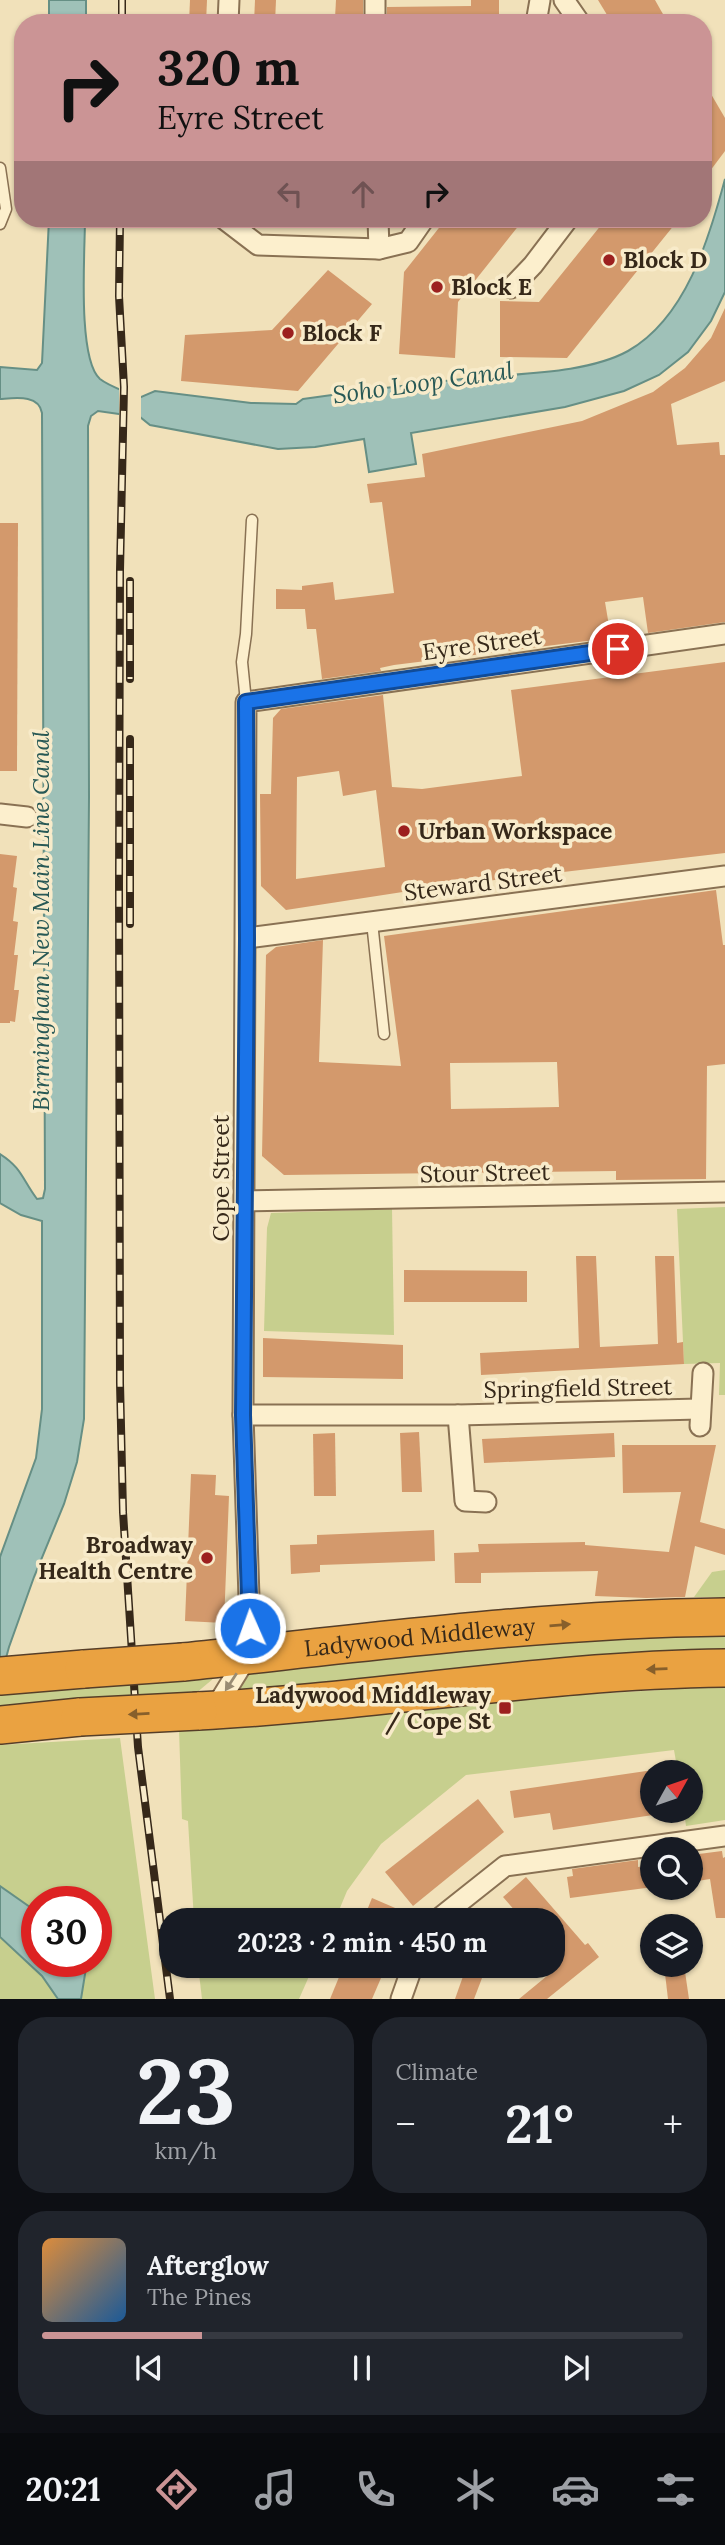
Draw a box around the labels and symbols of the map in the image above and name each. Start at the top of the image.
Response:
place label: Block D [623,245,707,274]
marker: Block D [601,252,617,268]
place label: Block E [451,272,532,301]
marker: Block E [429,279,445,295]
place label: Block F [302,318,382,347]
marker: Block F [280,325,296,341]
water label: Soho Loop Canal [331,354,515,411]
pin [588,619,648,679]
street label: Eyre Street [421,621,543,666]
water label: Birmingham New Main Line Canal [25,730,56,1111]
place label: Urban Workspace [418,816,612,845]
marker: Urban Workspace [396,823,412,839]
street label: Steward Street [402,858,564,907]
street label: Cope Street [206,1114,235,1241]
street label: Stour Street [420,1157,550,1188]
street label: Springfield Street [483,1371,673,1404]
place label: Broadway Health Centre [38,1530,193,1585]
marker: Broadway Health Centre [199,1550,215,1566]
position arrow [213,1591,287,1665]
street label: Ladywood Middleway [303,1611,537,1663]
one-way arrow [549,1619,571,1630]
one-way arrow [646,1663,668,1675]
one-way arrow [224,1672,237,1692]
place label: Ladywood Middleway / Cope St [255,1680,491,1736]
marker: Ladywood Middleway / Cope St [497,1700,513,1716]
one-way arrow [128,1709,150,1720]
north arrow [640,1760,704,1824]
speed limit sign: 30 [21,1886,112,1977]

